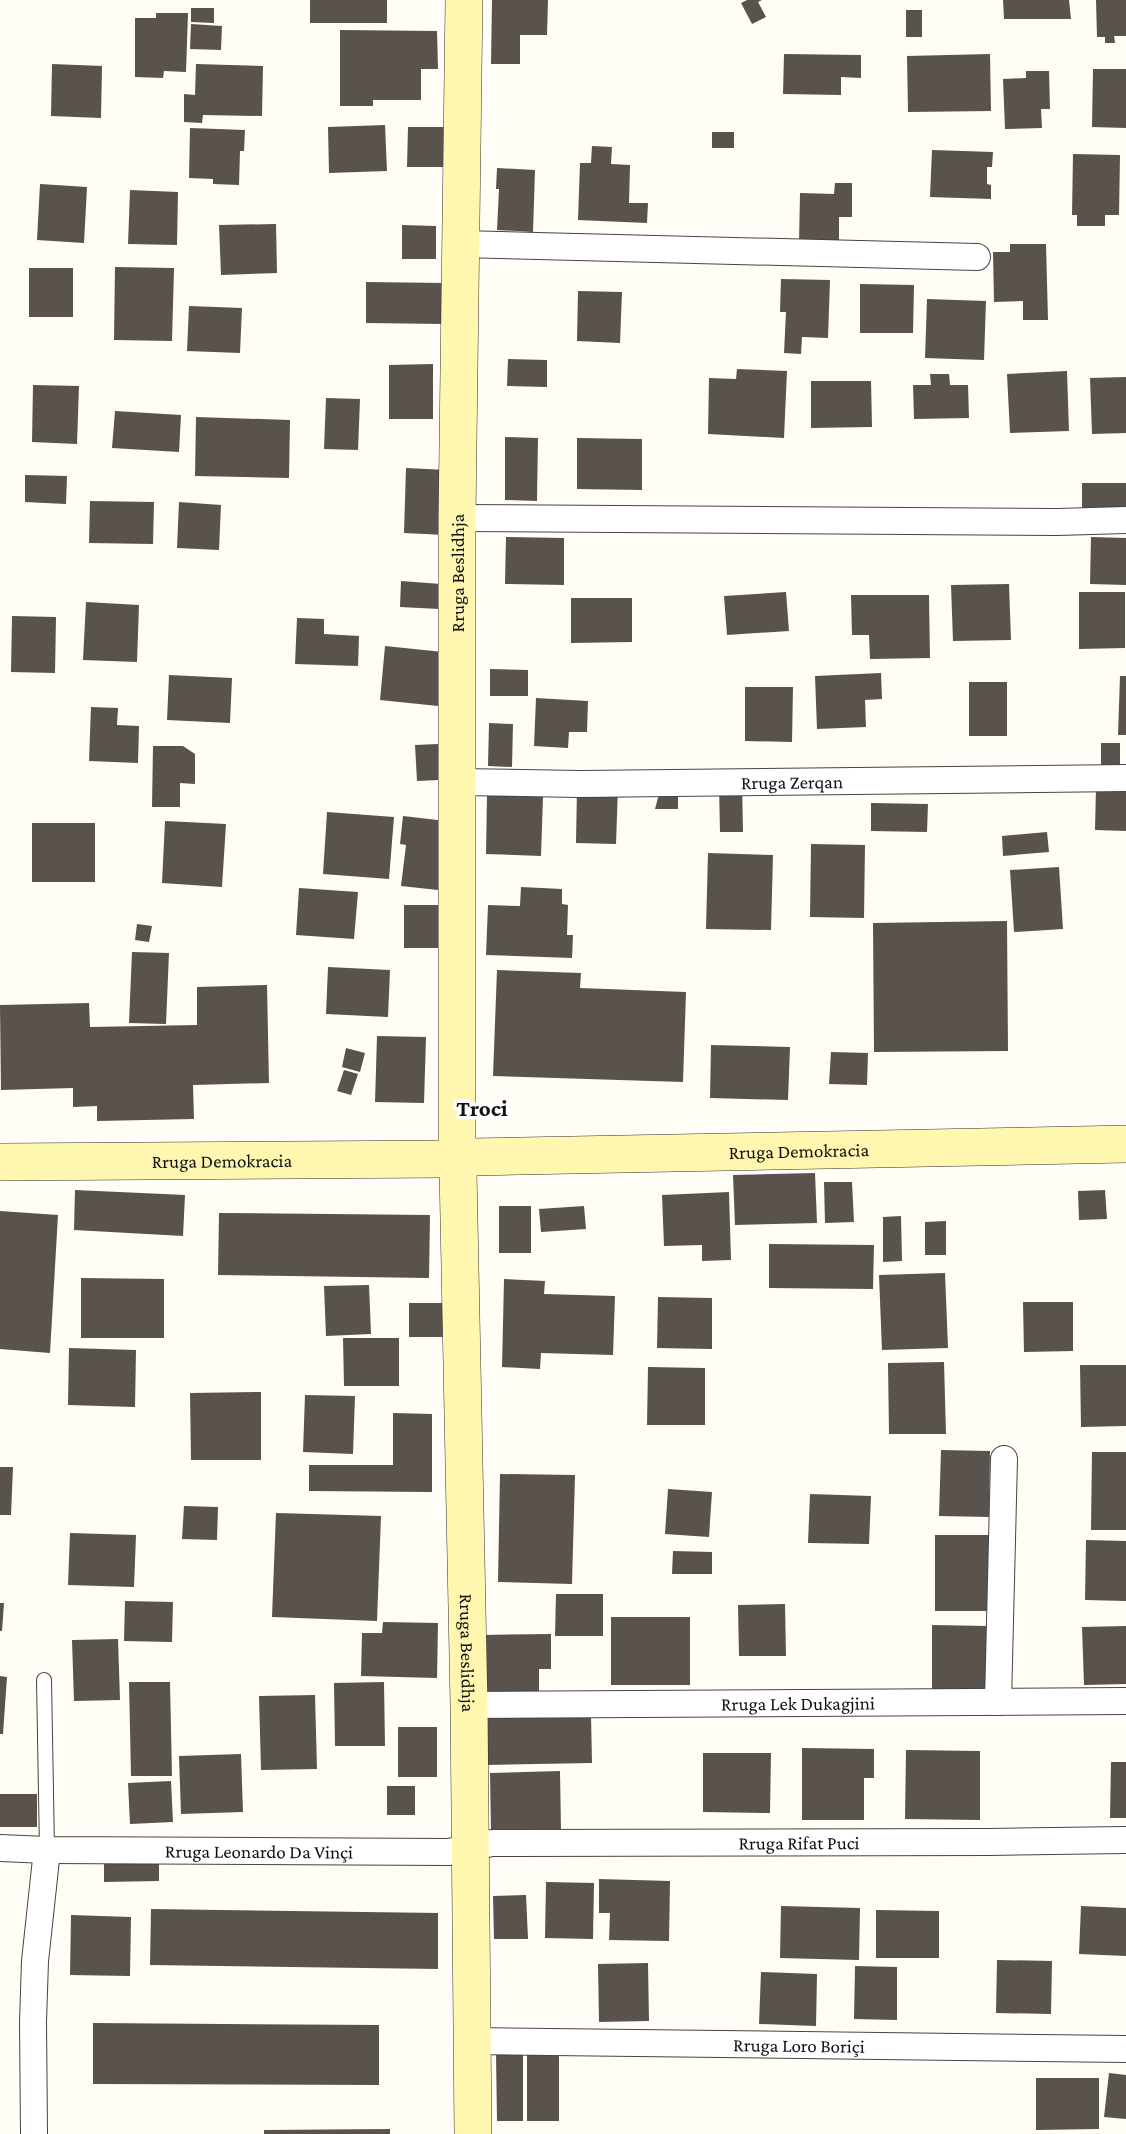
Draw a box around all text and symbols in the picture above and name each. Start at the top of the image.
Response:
street label: Rruga Beslidhja [447,513,469,632]
street label: Rruga Zerqan [741,771,843,793]
district label: Troci [456,1095,508,1121]
street label: Rruga Demokracia [729,1139,870,1163]
street label: Rruga Demokracia [152,1150,293,1172]
street label: Rruga Beslidhja [456,1593,479,1713]
street label: Rruga Lek Dukagjini [721,1693,875,1715]
street label: Rruga Rifat Puci [738,1832,860,1854]
street label: Rruga Leonardo Da Vinçi [165,1841,353,1863]
street label: Rruga Loro Boriçi [733,2034,865,2057]

